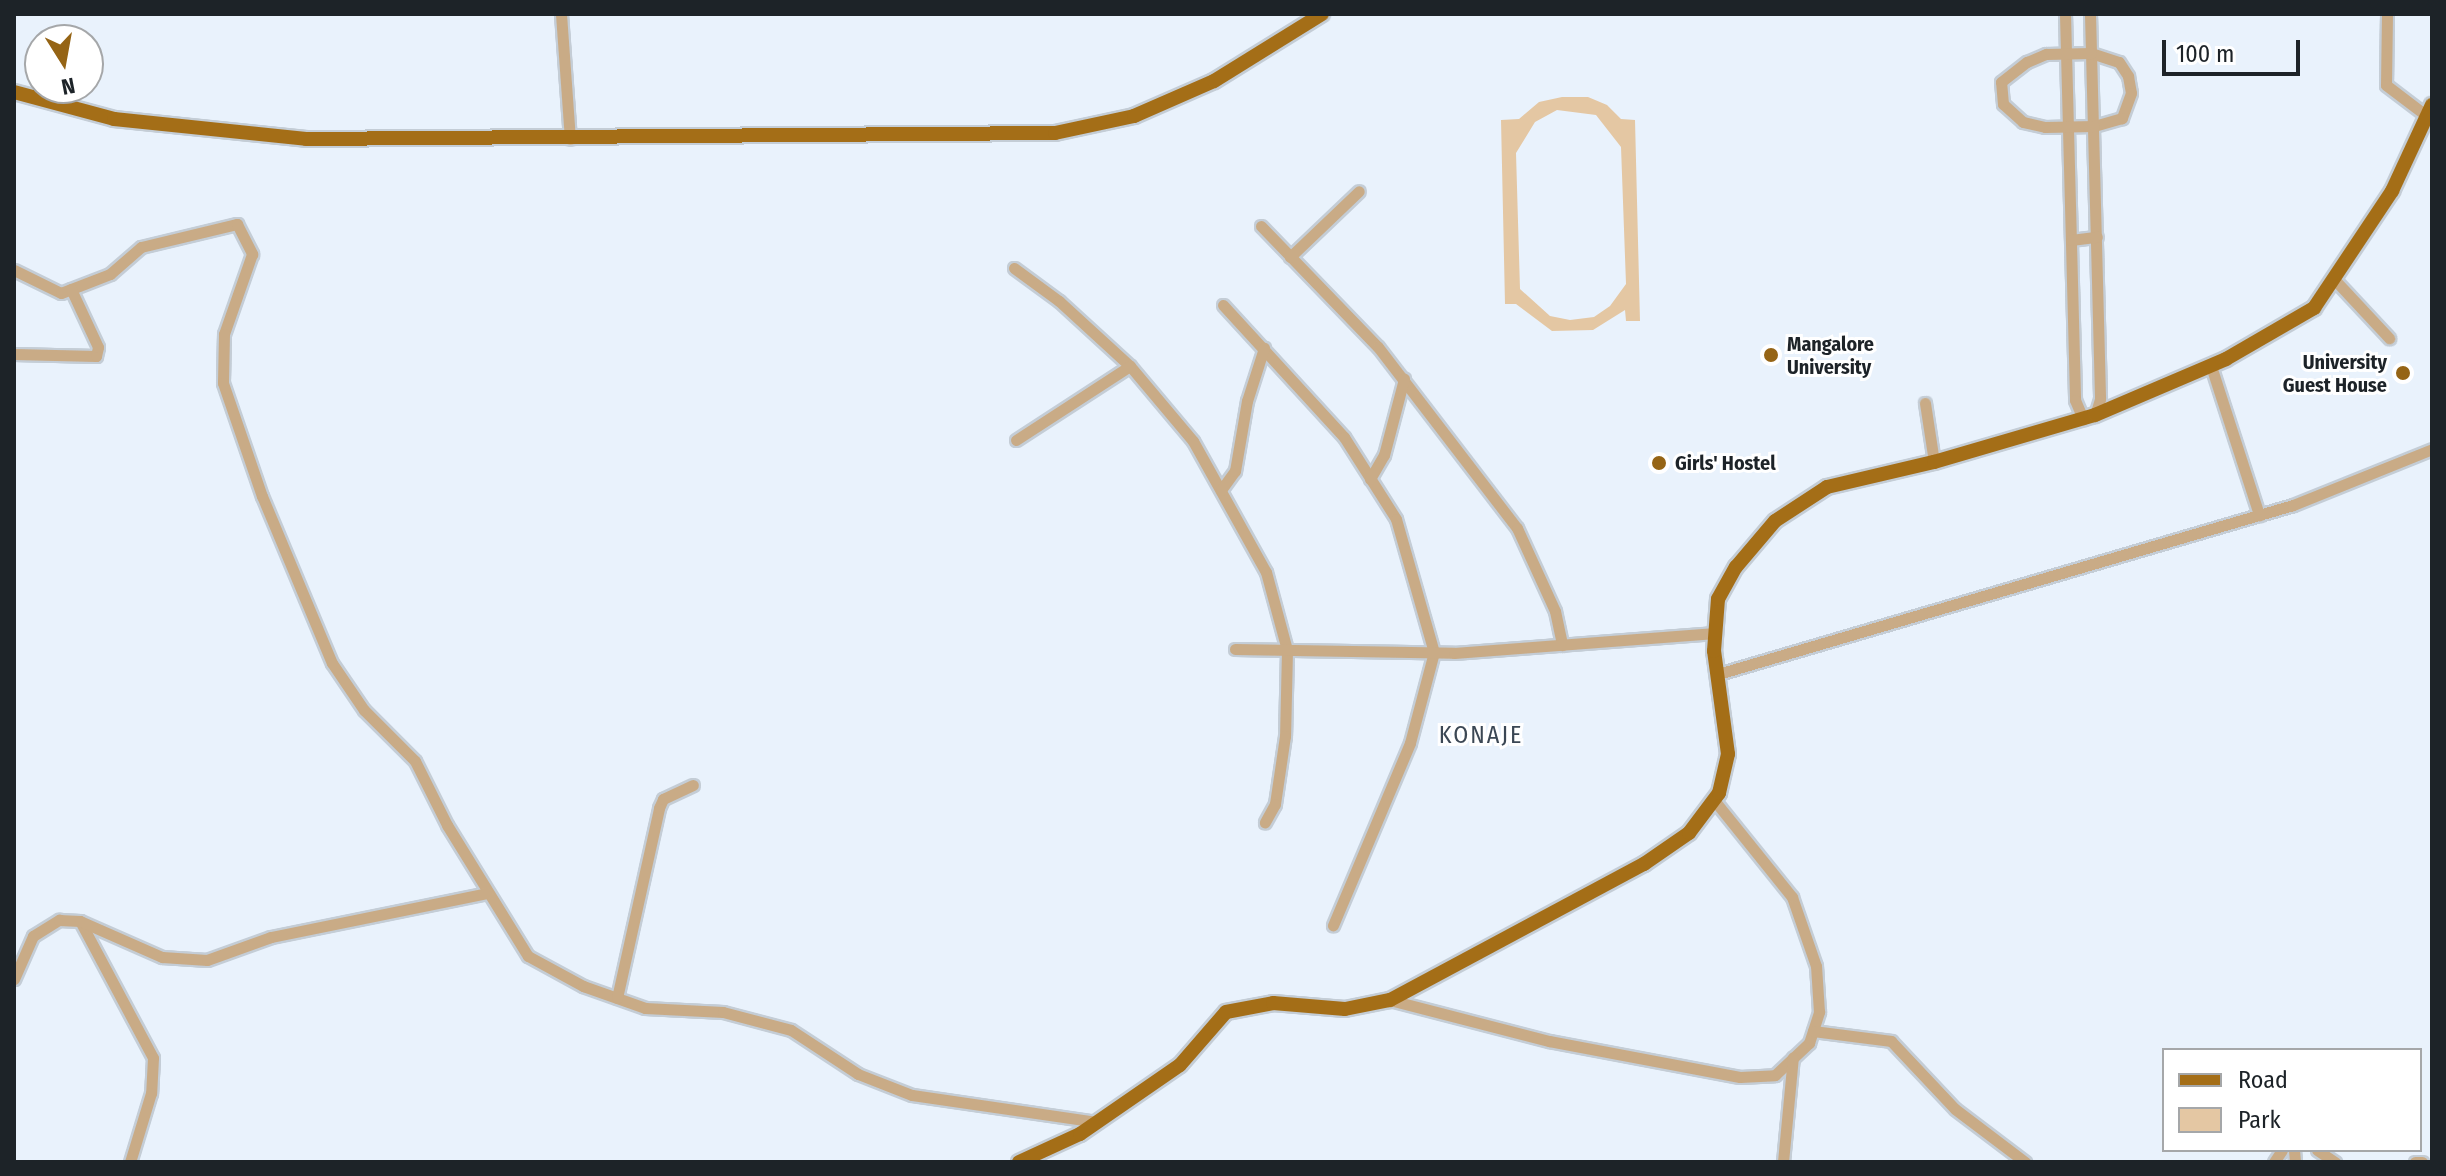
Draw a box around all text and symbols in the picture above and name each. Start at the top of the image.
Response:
north arrow [24,24,104,104]
scale bar [2166,24,2304,74]
text: 100 m [2176,40,2234,68]
text: N [59,72,77,101]
place label: Mangalore University [1787,332,1874,379]
marker: Mangalore University [1762,346,1780,364]
place label: University Guest House [2283,350,2387,397]
marker: University Guest House [2394,364,2412,382]
place label: Girls' Hostel [1675,451,1776,475]
marker: Girls' Hostel [1650,454,1668,472]
district label: KONAJE [1439,722,1523,750]
legend [2162,1048,2422,1152]
text: Road [2238,1066,2288,1094]
text: Park [2238,1106,2281,1134]

